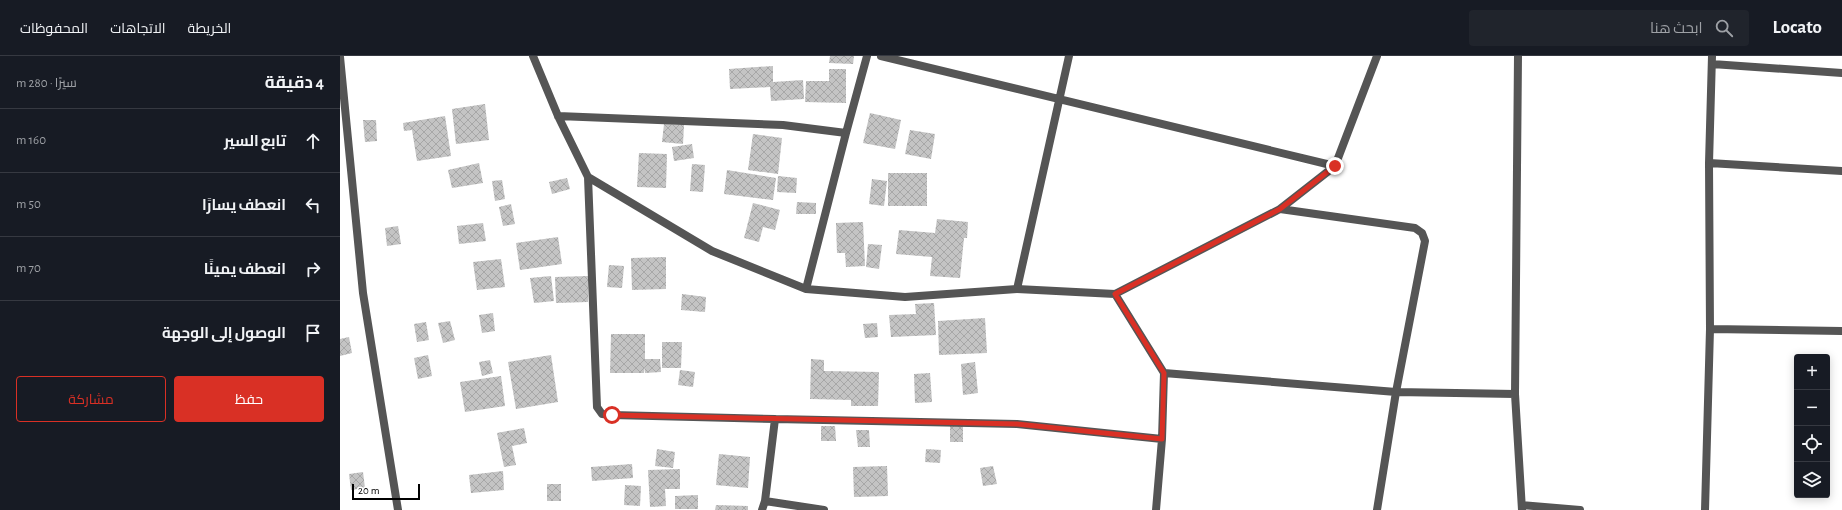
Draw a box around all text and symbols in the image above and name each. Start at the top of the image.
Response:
search box [1469,10,1749,46]
icon: search [1713,17,1735,39]
text: Locato [1773,18,1822,37]
text: ابحث هنا [1650,21,1703,36]
text: المحفوظات [20,22,88,36]
text: الاتجاهات [110,22,166,36]
text: الخريطة [188,22,231,36]
text: 4 دقيقة [265,74,324,91]
text: سيرًا · 280 m [16,77,77,90]
icon: ahead [302,130,324,152]
text: 160 m [16,134,46,147]
text: تابع السير [224,134,286,149]
route end [1326,157,1344,175]
icon: left [302,194,324,216]
text: 50 m [16,198,41,211]
text: انعطف يسارًا [202,198,286,213]
icon: right [302,258,324,280]
text: 70 m [16,262,41,275]
text: انعطف يمينًا [204,262,286,277]
icon: arrive [302,322,324,344]
text: الوصول إلى الوجهة [162,326,286,341]
map controls [1794,354,1830,498]
button: + [1794,354,1830,390]
button: مشاركة [16,376,166,422]
button: حفظ [174,376,324,422]
button: − [1794,390,1830,426]
route start [603,406,621,424]
button: locate [1794,426,1830,462]
button: layers [1794,462,1830,498]
scale bar [352,482,420,501]
text: 20 m [358,485,379,496]

